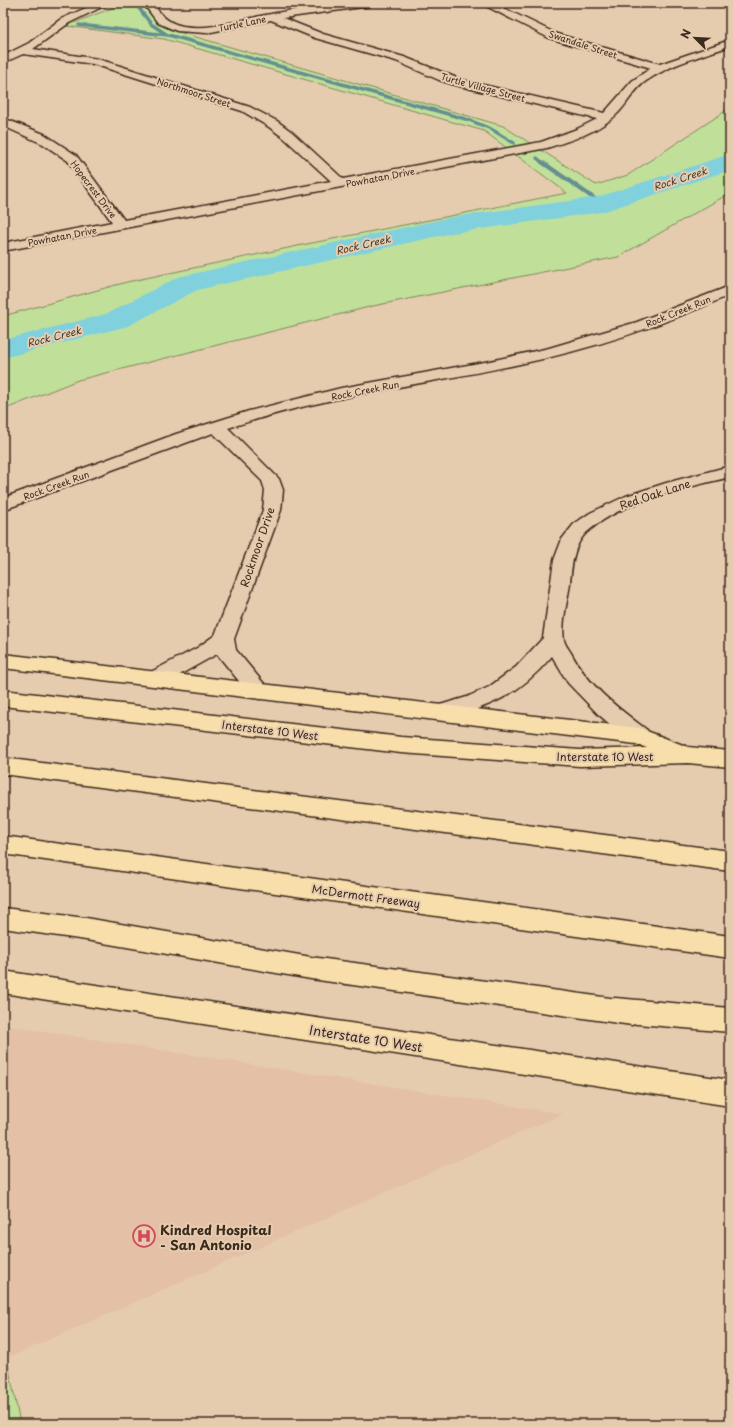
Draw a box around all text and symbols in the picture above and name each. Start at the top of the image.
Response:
street label: Turtle Lane [217,11,267,35]
north arrow [675,18,715,58]
street label: Swandale Street [547,26,619,62]
text: N [676,26,695,41]
street label: Turtle Village Street [439,69,527,105]
street label: Northmoor Street [155,73,233,111]
street label: Hopecrest Drive [68,157,121,221]
water label: Rock Creek [651,162,710,194]
street label: Powhatan Drive [344,163,416,191]
street label: Powhatan Drive [26,222,98,250]
water label: Rock Creek [334,230,393,258]
street label: Rock Creek Run [643,292,713,330]
water label: Rock Creek [25,322,84,350]
street label: Rock Creek Run [330,377,400,403]
street label: Rock Creek Run [21,467,91,503]
street label: Red Oak Lane [617,475,693,513]
street label: Rockmoor Drive [235,505,279,589]
street label: Interstate 10 West [221,716,320,744]
street label: Interstate 10 West [557,748,654,765]
street label: McDermott Freeway [311,880,421,912]
street label: Interstate 10 West [308,1020,424,1056]
place label: Kindred Hospital - San Antonio [160,1220,272,1254]
hospital icon: Kindred Hospital - San Antonio [131,1223,157,1249]

